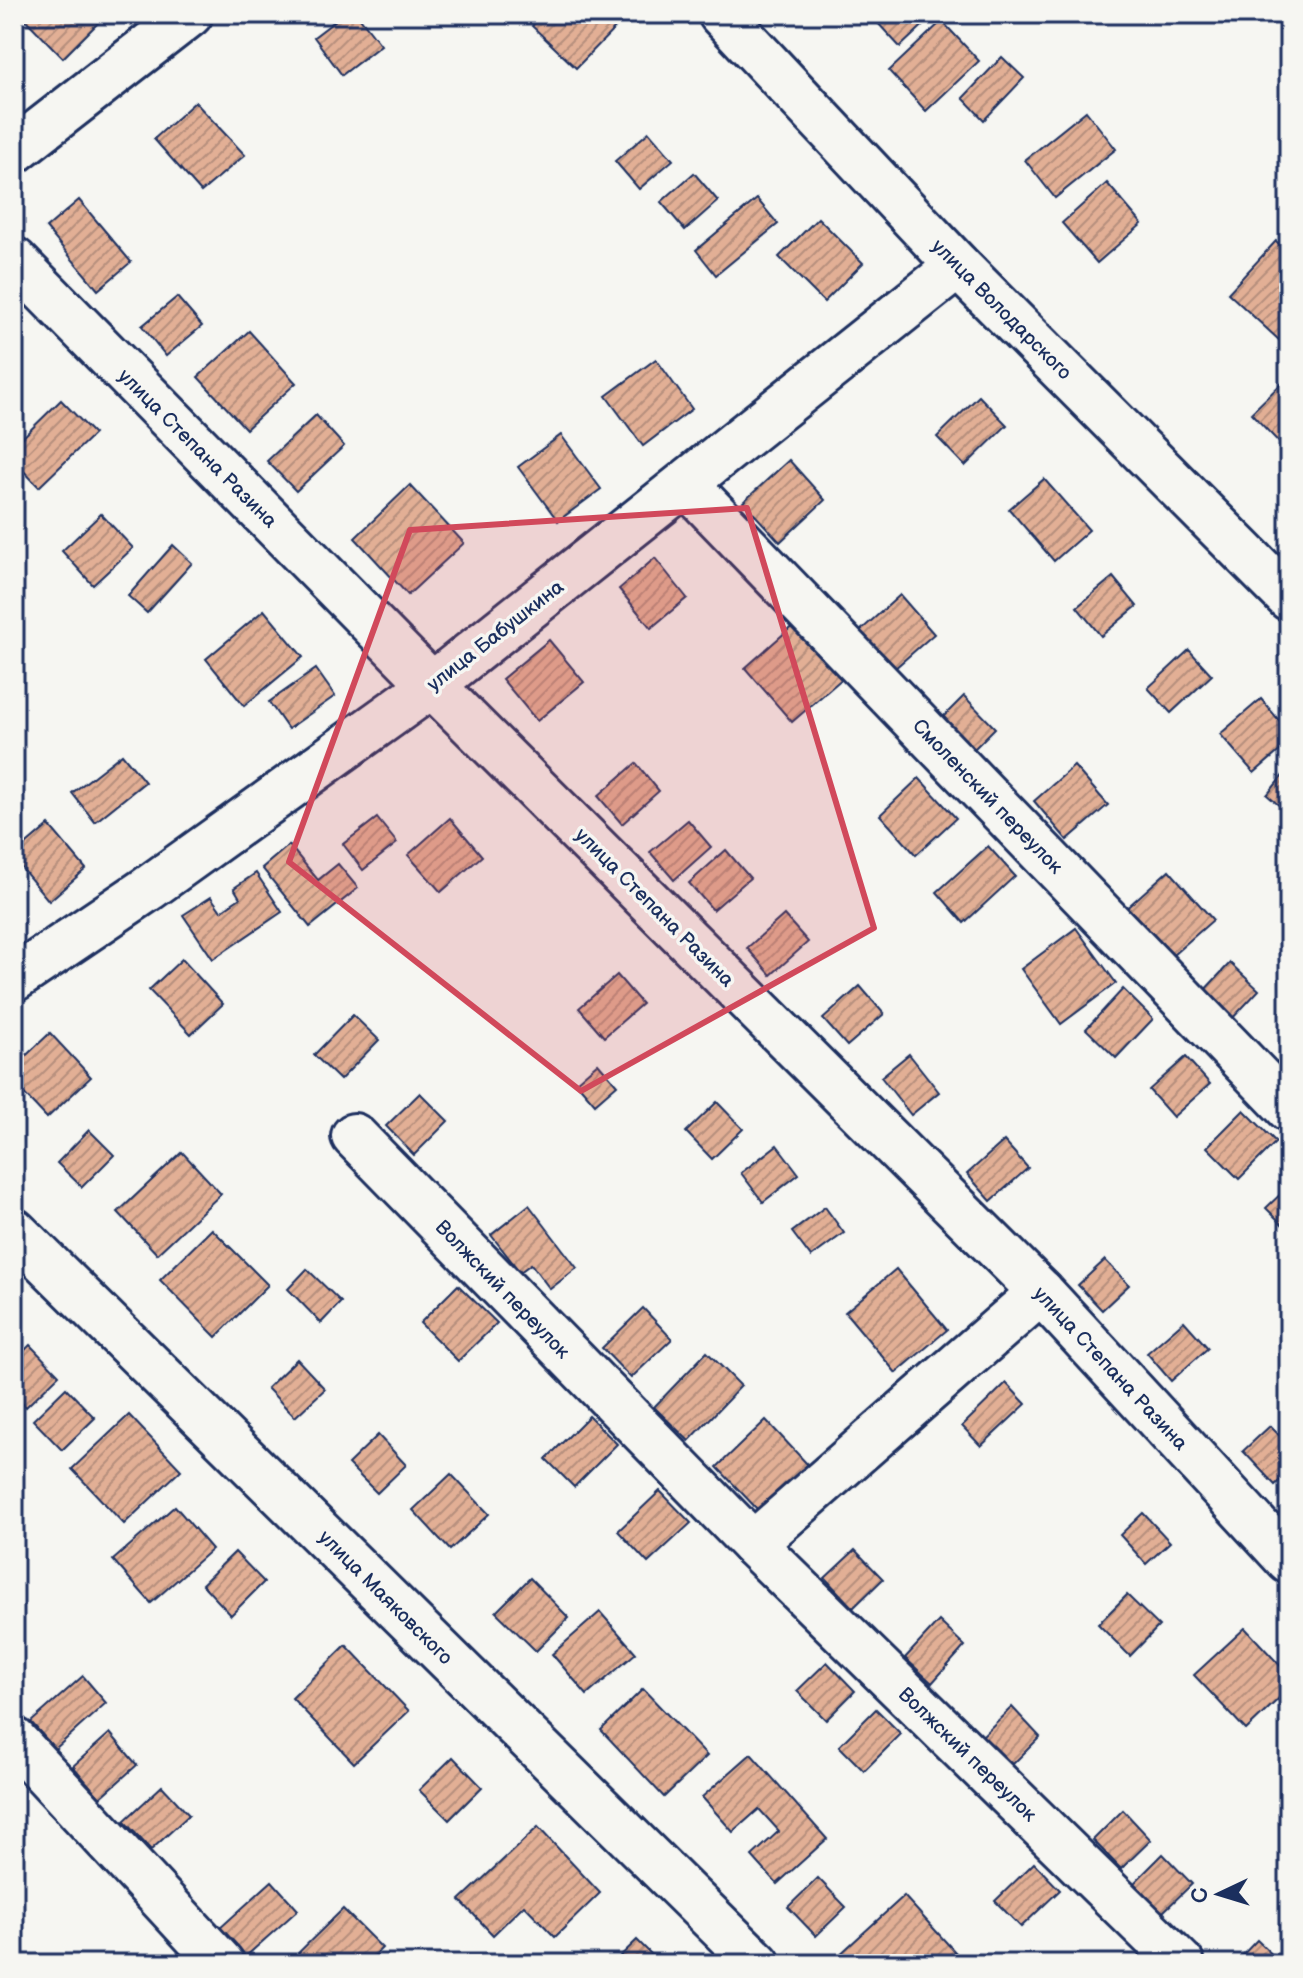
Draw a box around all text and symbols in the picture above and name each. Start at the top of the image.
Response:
street label: улица Володарского [926,235,1076,385]
street label: улица Степана Разина [113,364,282,533]
street label: улица Бабушкина [422,575,569,697]
street label: Смоленский переулок [907,714,1068,879]
street label: улица Степана Разина [570,823,739,992]
street label: Волжский переулок [430,1215,575,1364]
street label: улица Степана Разина [1028,1282,1192,1456]
street label: улица Маяковского [313,1526,457,1670]
street label: Волжский переулок [893,1682,1042,1827]
north arrow [1179,1854,1259,1934]
text: С [1187,1887,1215,1904]

